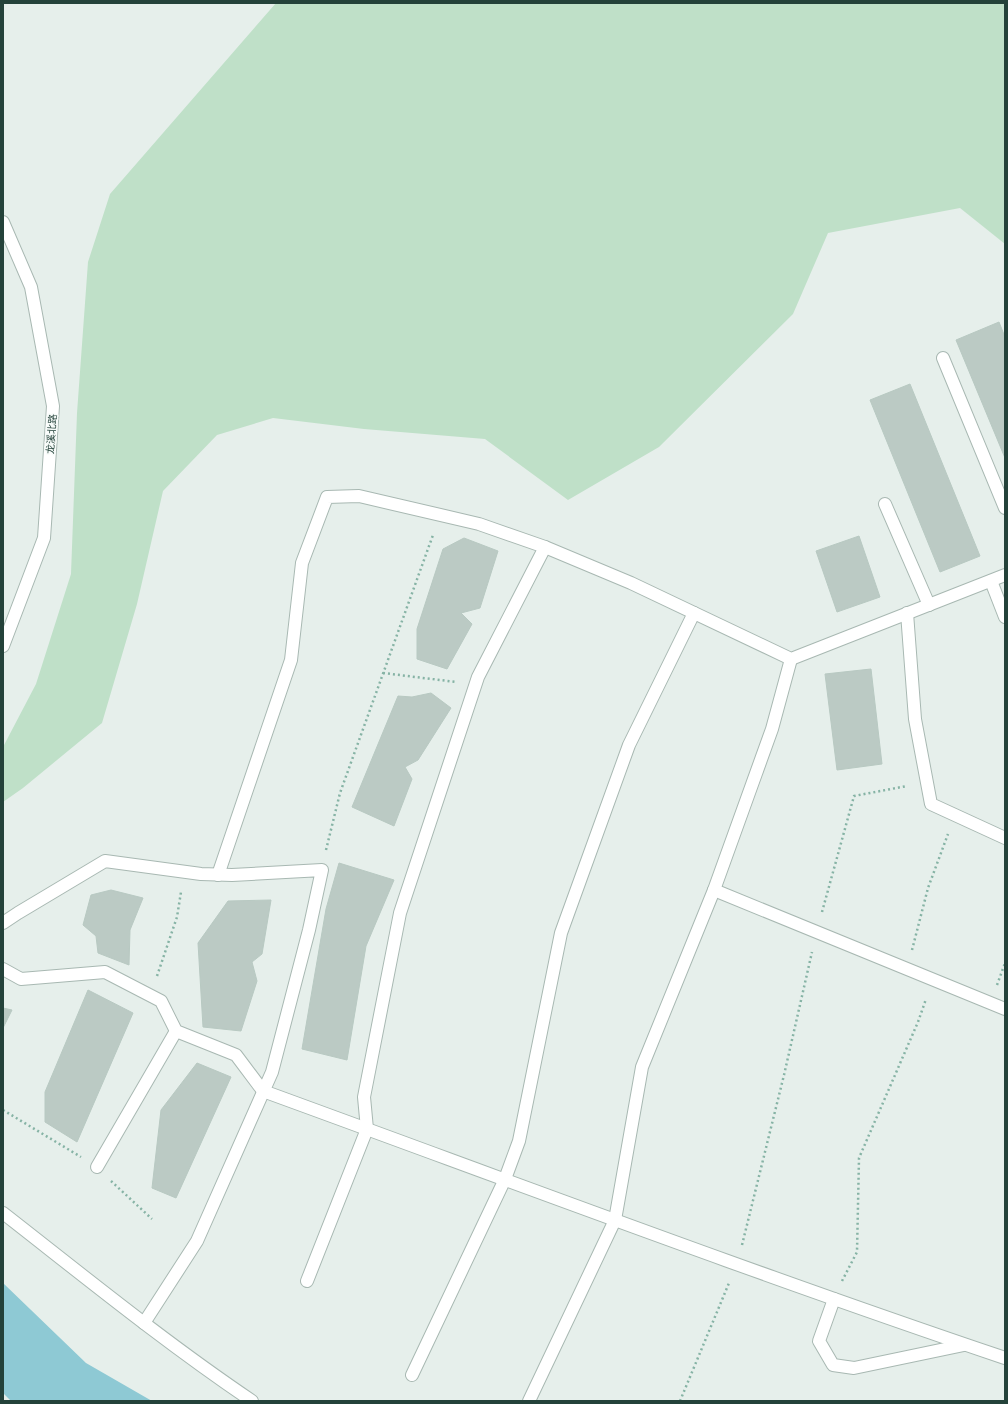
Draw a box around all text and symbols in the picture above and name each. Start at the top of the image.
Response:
street label: 龙溪北路 [44,414,58,454]

